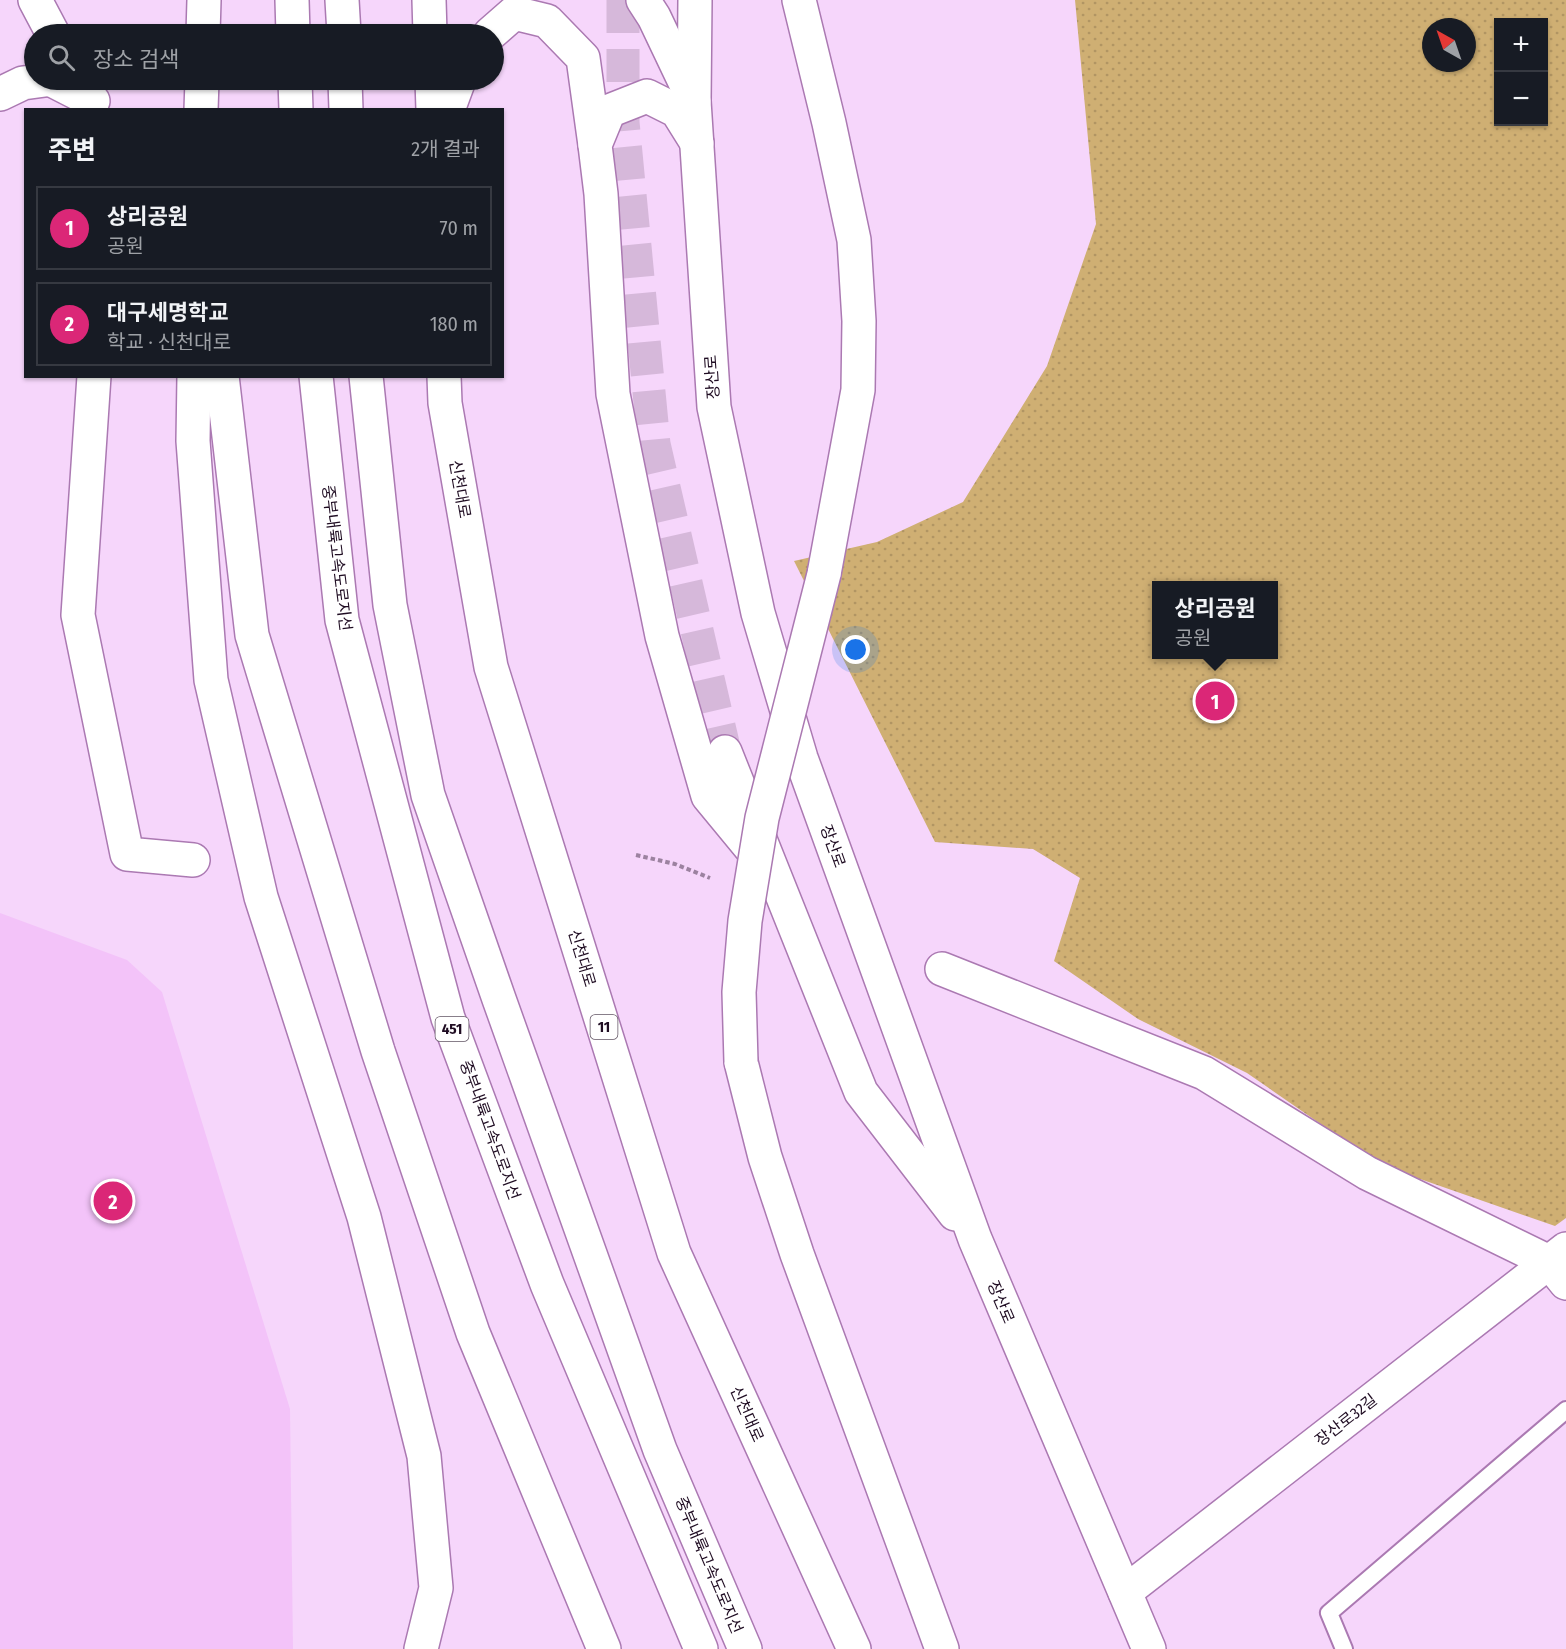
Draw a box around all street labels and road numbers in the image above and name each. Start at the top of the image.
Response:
street label: 장산로 [701,354,723,400]
street label: 신천대로 [446,458,475,520]
street label: 중부내륙고속도로지선 [319,484,355,632]
street label: 장산로 [817,822,850,870]
street label: 신천대로 [564,927,600,989]
road number: 11 [590,1015,618,1039]
road number: 451 [436,1017,468,1041]
street label: 중부내륙고속도로지선 [456,1058,524,1202]
street label: 장산로 [984,1278,1018,1326]
street label: 신천대로 [726,1383,768,1445]
street label: 장산로32길 [1311,1390,1381,1450]
street label: 중부내륙고속도로지선 [671,1494,747,1636]

